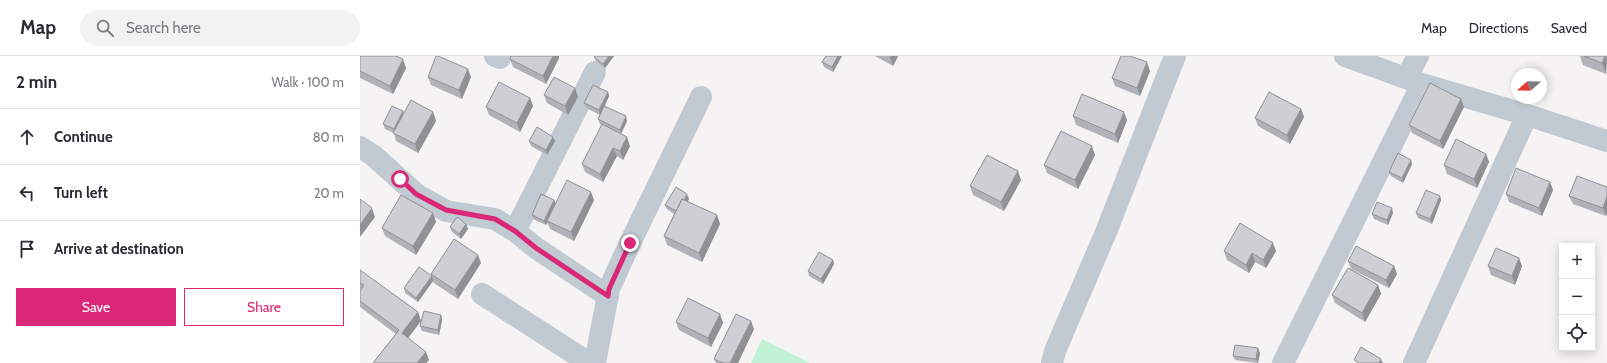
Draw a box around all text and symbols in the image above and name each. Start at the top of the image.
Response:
search box [80,10,360,46]
text: Map [20,16,56,39]
icon: search [94,17,116,39]
text: Search here [126,19,201,37]
text: Map [1421,19,1447,37]
text: Directions [1469,19,1529,37]
text: Saved [1551,19,1587,37]
north arrow [1511,68,1547,104]
text: 2 min [16,72,57,92]
text: Walk · 100 m [271,74,344,90]
icon: ahead [16,126,38,148]
text: Continue [54,128,113,146]
text: 80 m [313,129,344,145]
route start [391,170,409,188]
icon: left [16,182,38,204]
text: Turn left [54,184,108,202]
text: 20 m [314,185,344,201]
route end [621,234,639,252]
icon: arrive [16,238,38,260]
text: Arrive at destination [54,240,184,258]
map controls [1559,243,1595,351]
button: + [1559,243,1595,279]
button: − [1559,279,1595,315]
button: Save [16,288,176,326]
button: Share [184,288,344,326]
button: locate [1559,315,1595,351]

